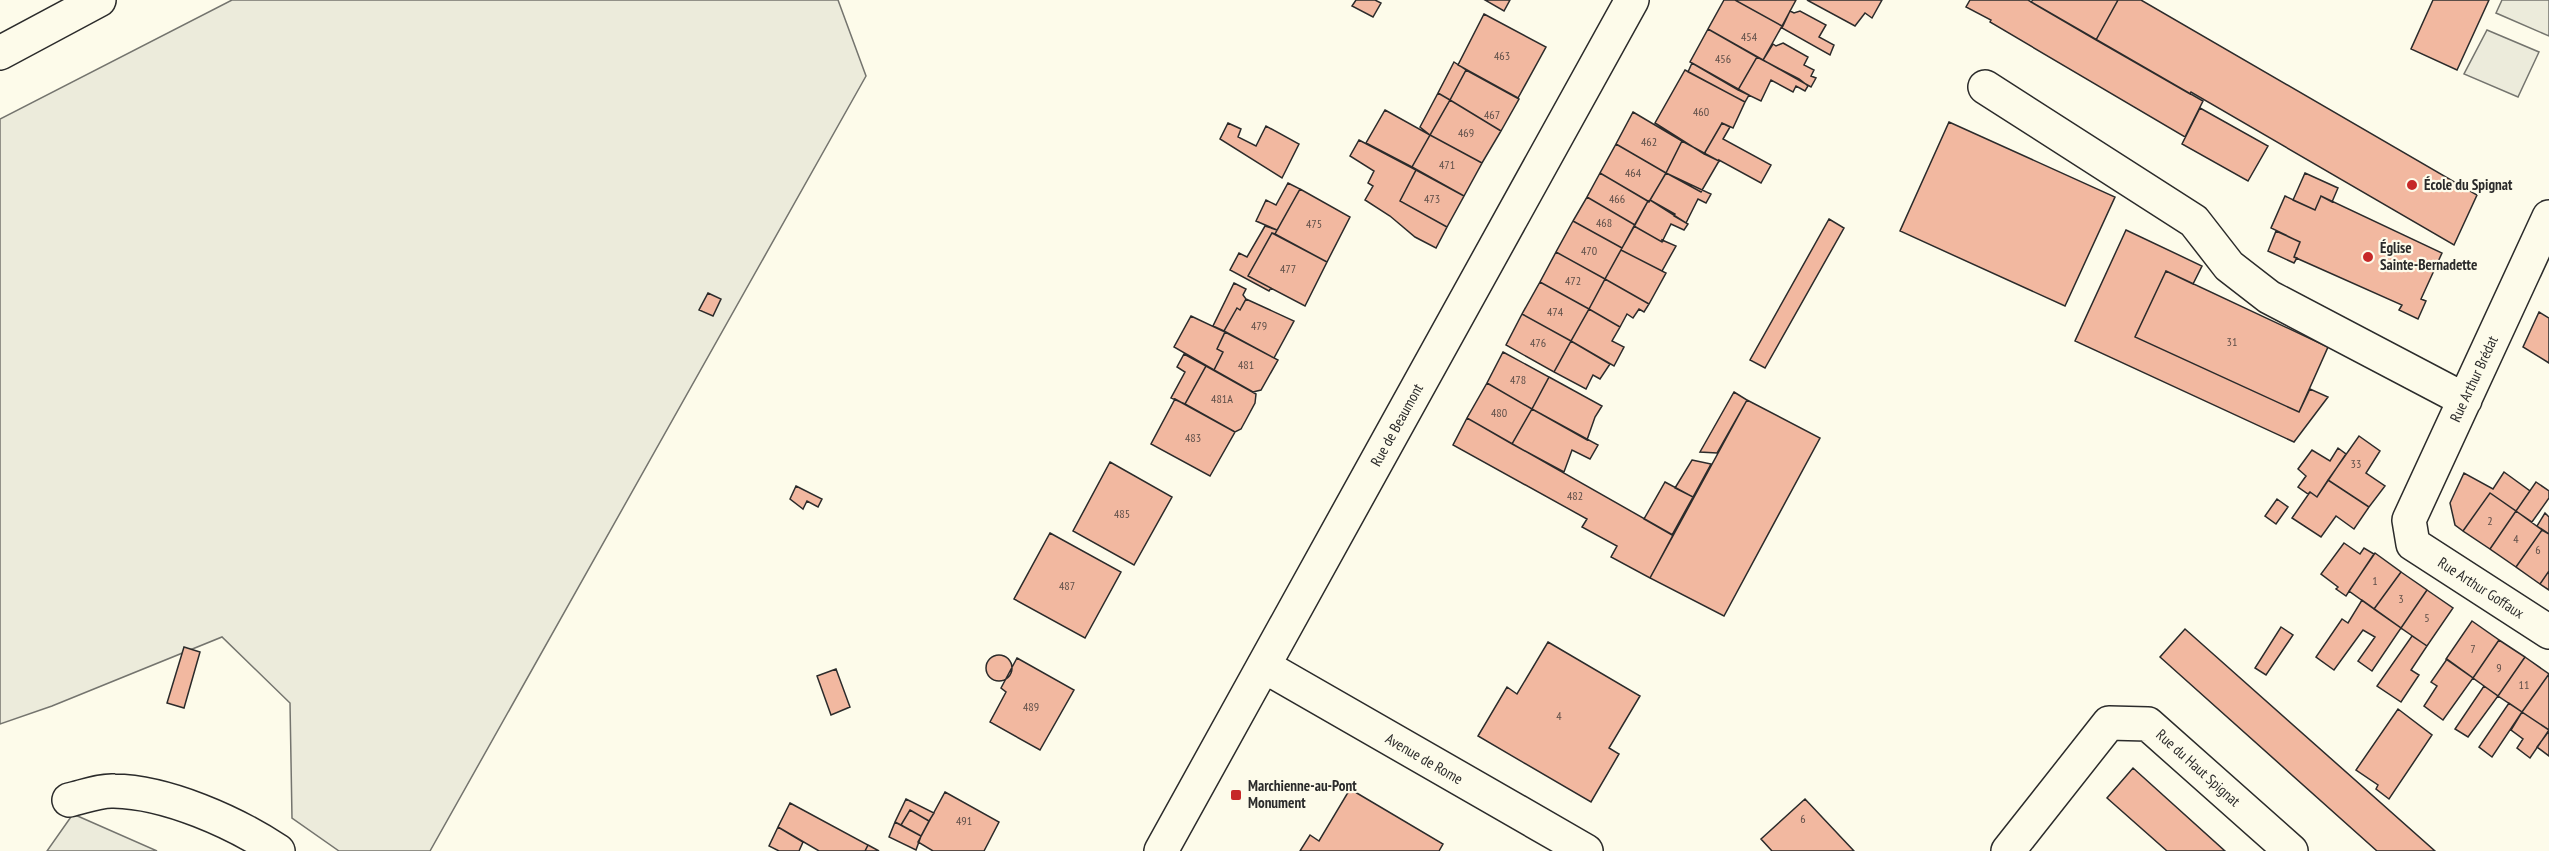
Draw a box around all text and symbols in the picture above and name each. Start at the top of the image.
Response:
house number: 454 [1741,29,1758,44]
house number: 463 [1494,48,1510,63]
house number: 456 [1715,51,1731,66]
house number: 460 [1693,104,1709,119]
house number: 467 [1484,107,1500,122]
house number: 469 [1458,125,1474,140]
house number: 462 [1641,134,1657,149]
house number: 471 [1439,157,1455,172]
house number: 464 [1625,165,1642,180]
place label: École du Spignat [2424,175,2513,194]
marker: École du Spignat [2405,178,2419,192]
house number: 473 [1424,191,1440,206]
house number: 466 [1609,191,1625,206]
house number: 468 [1596,215,1612,230]
house number: 475 [1306,216,1322,231]
place label: Église Sainte-Bernadette [2380,238,2477,274]
house number: 470 [1581,243,1597,258]
marker: Église Sainte-Bernadette [2361,250,2375,264]
house number: 477 [1280,261,1296,276]
house number: 472 [1565,273,1581,288]
house number: 474 [1547,304,1564,319]
house number: 479 [1251,318,1267,333]
street label: Rue Arthur Brédat [2445,333,2502,425]
house number: 31 [2227,334,2237,349]
house number: 476 [1530,335,1546,350]
house number: 481 [1238,357,1254,372]
house number: 478 [1510,372,1526,387]
street label: Rue de Beaumont [1366,380,1427,469]
house number: 481A [1211,391,1233,406]
house number: 480 [1491,405,1507,420]
house number: 483 [1185,430,1201,445]
house number: 33 [2351,456,2361,471]
house number: 482 [1567,488,1583,503]
house number: 485 [1114,506,1130,521]
house number: 2 [2487,513,2493,528]
house number: 4 [2513,531,2519,546]
house number: 6 [2535,542,2541,557]
street label: Rue Arthur Goffaux [2435,553,2528,622]
house number: 1 [2372,573,2378,588]
house number: 487 [1059,578,1075,593]
house number: 3 [2398,591,2404,606]
house number: 5 [2424,610,2430,625]
house number: 7 [2470,641,2476,656]
house number: 9 [2496,660,2502,675]
house number: 11 [2519,677,2529,692]
house number: 489 [1023,699,1039,714]
house number: 4 [1556,708,1562,723]
street label: Rue du Haut Spignat [2152,725,2244,810]
street label: Avenue de Rome [1382,729,1466,788]
place label: Marchienne-au-Pont Monument [1248,776,1357,812]
marker: Marchienne-au-Pont Monument [1229,788,1243,802]
house number: 6 [1800,811,1806,826]
house number: 491 [956,813,972,828]

